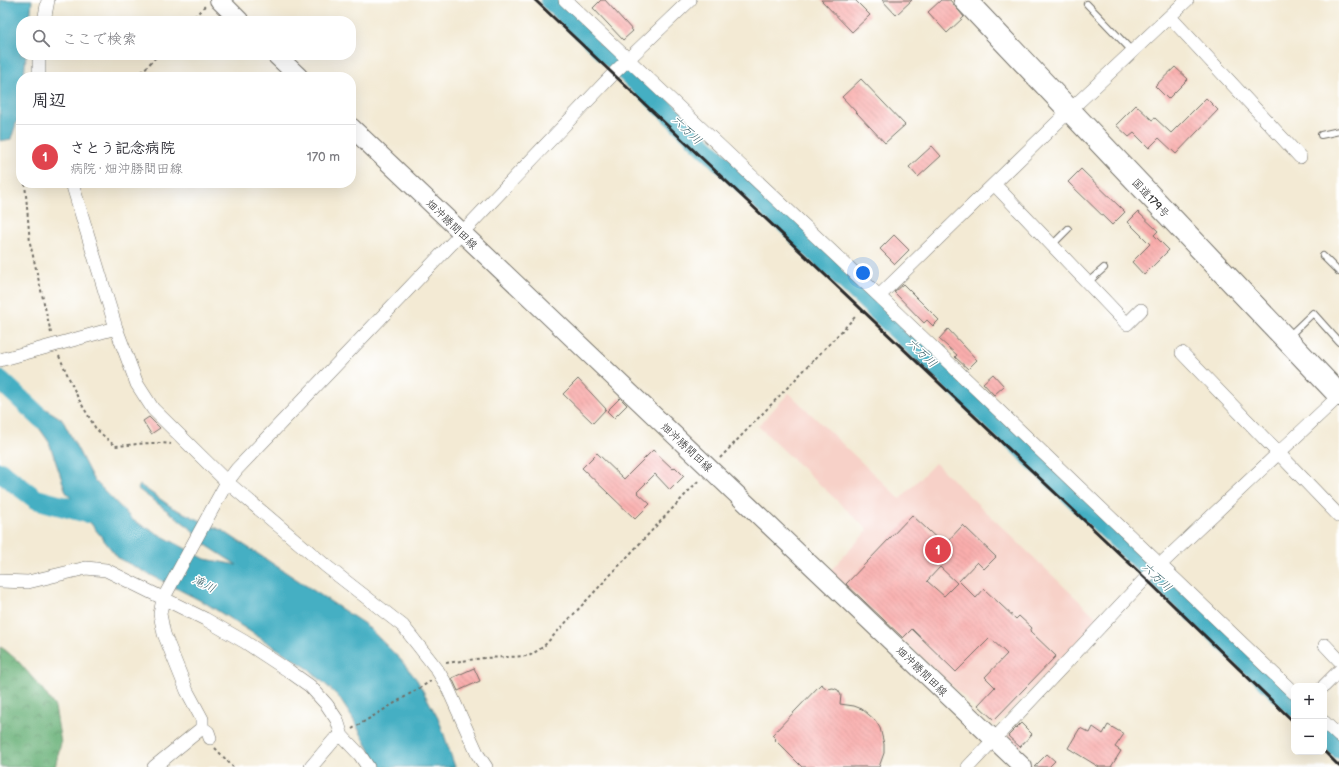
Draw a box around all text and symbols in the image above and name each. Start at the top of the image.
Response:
search box [16,16,356,60]
icon: search [30,27,52,49]
text: ここで検索 [62,30,137,49]
text: 周辺 [32,91,66,111]
water label: 六万川 [668,112,705,148]
text: さとう記念病院 [70,139,175,158]
text: 1 [42,149,48,165]
text: 170 m [307,149,340,165]
text: 病院 · 畑沖勝間田線 [70,161,182,177]
street label: 国道179号 [1129,176,1172,221]
street label: 畑沖勝間田線 [423,197,480,252]
your location [853,263,873,283]
water label: 六万川 [903,335,940,371]
street label: 畑沖勝間田線 [658,420,715,475]
pin: 1 [925,535,951,565]
water label: 六万川 [1138,559,1175,595]
water label: 滝川 [190,572,218,597]
street label: 畑沖勝間田線 [893,644,950,699]
map controls [1291,683,1327,755]
button: + [1291,683,1327,719]
button: − [1291,719,1327,755]

